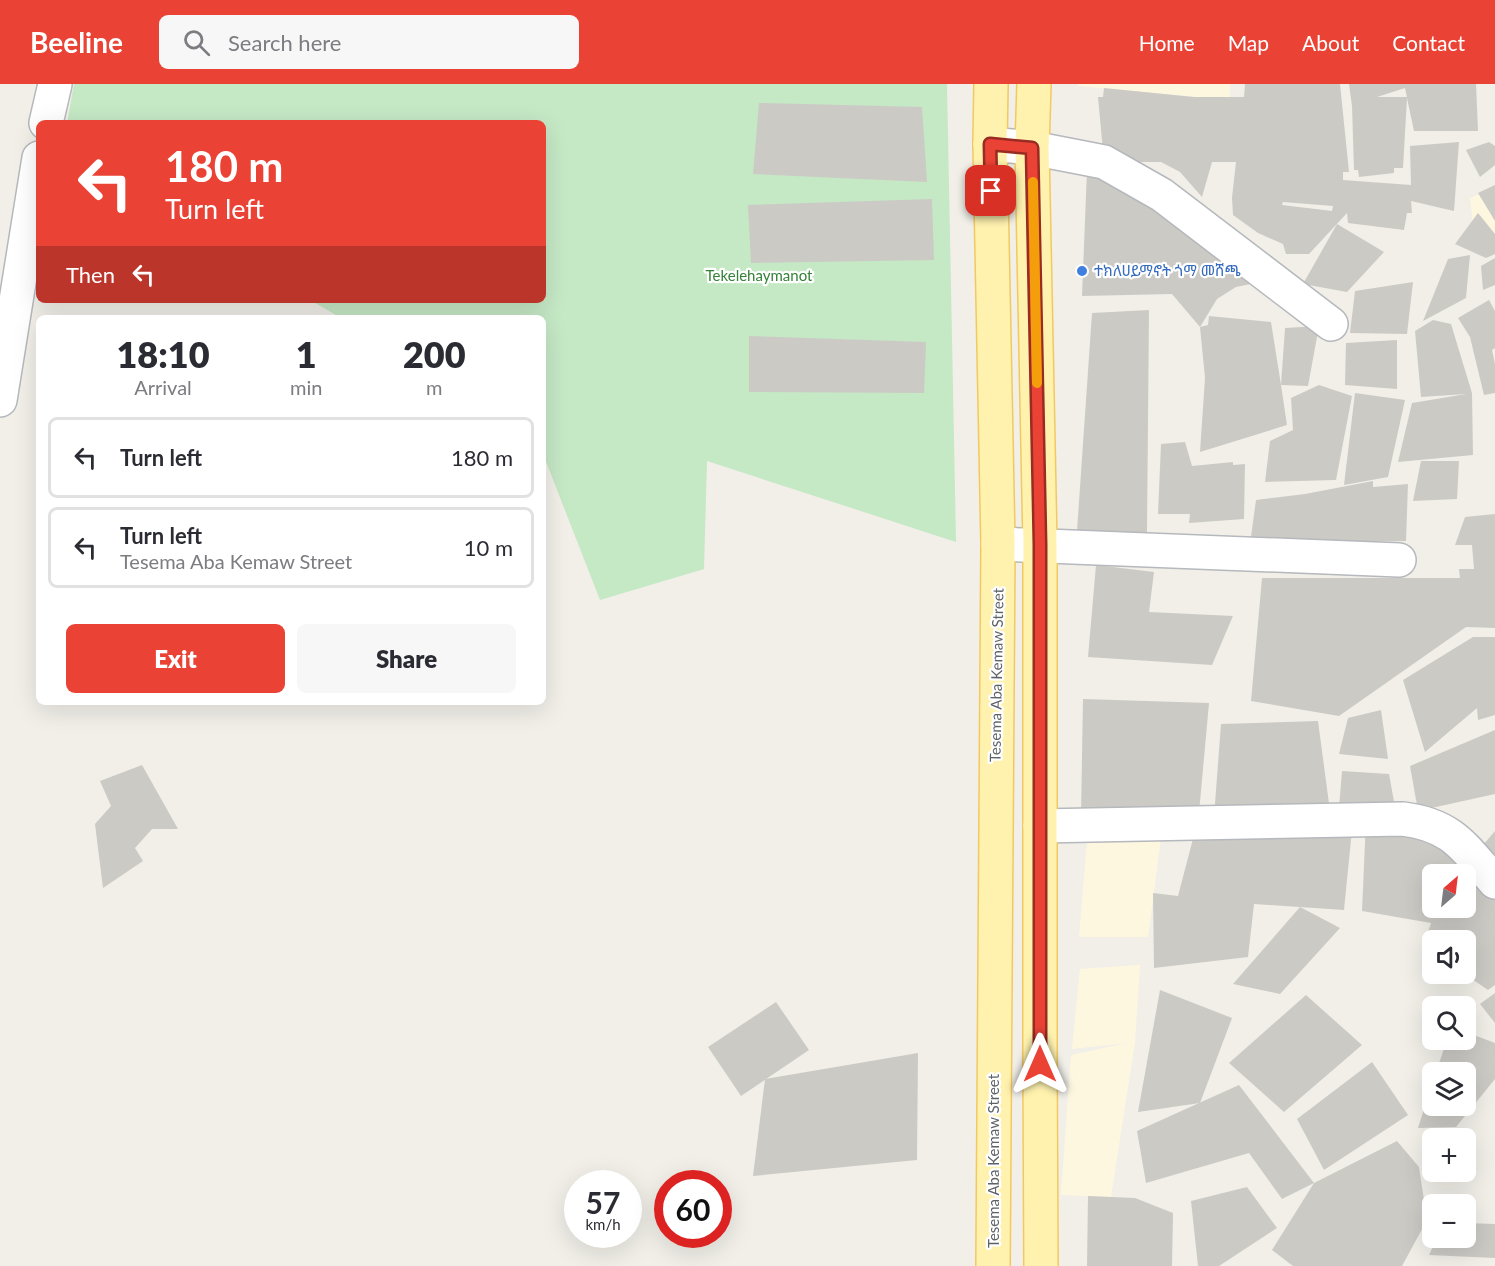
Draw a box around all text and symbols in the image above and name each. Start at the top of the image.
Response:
search box [159,15,579,69]
text: Beeline [30,25,123,59]
icon: search [180,26,213,59]
text: Search here [228,29,341,56]
text: Home [1139,30,1195,55]
text: Map [1228,30,1269,55]
text: About [1302,30,1359,55]
text: Contact [1392,30,1465,55]
text: 180 m [165,141,283,191]
icon: left [66,144,144,222]
pin [965,165,1016,216]
icon: arrive [974,174,1007,207]
text: Turn left [165,192,264,225]
icon: left [127,258,160,291]
text: Then [66,261,115,288]
place label: ተክለሀይማኖት ጎማ መሸጫ [1094,261,1241,279]
marker: ተክለሀይማኖት ጎማ መሸጫ [1075,264,1089,278]
park label: Tekelehaymanot [706,266,813,284]
text: 18:10 [116,332,210,376]
text: 1 [296,332,317,376]
text: 200 [403,332,466,376]
text: Arrival [134,375,192,399]
text: min [290,375,322,399]
text: m [426,375,442,399]
icon: left [69,441,102,474]
text: Turn left [120,444,202,471]
text: 180 m [451,444,513,471]
text: Turn left [120,522,202,549]
icon: left [69,531,102,564]
text: 10 m [464,534,513,561]
text: Tesema Aba Kemaw Street [120,549,352,573]
street label: Tesema Aba Kemaw Street [985,587,1007,762]
button: Exit [66,624,285,693]
button: Share [297,624,516,693]
north arrow [1422,864,1476,918]
map controls [1422,864,1476,1248]
button: sound [1422,930,1476,984]
button: search [1422,996,1476,1050]
position arrow [1008,1032,1072,1096]
button: layers [1422,1062,1476,1116]
street label: Tesema Aba Kemaw Street [984,1073,1002,1248]
button: + [1422,1128,1476,1182]
speed limit sign: 60 [654,1170,732,1248]
text: 57 [586,1184,620,1220]
button: − [1422,1194,1476,1248]
text: km/h [585,1215,621,1233]

